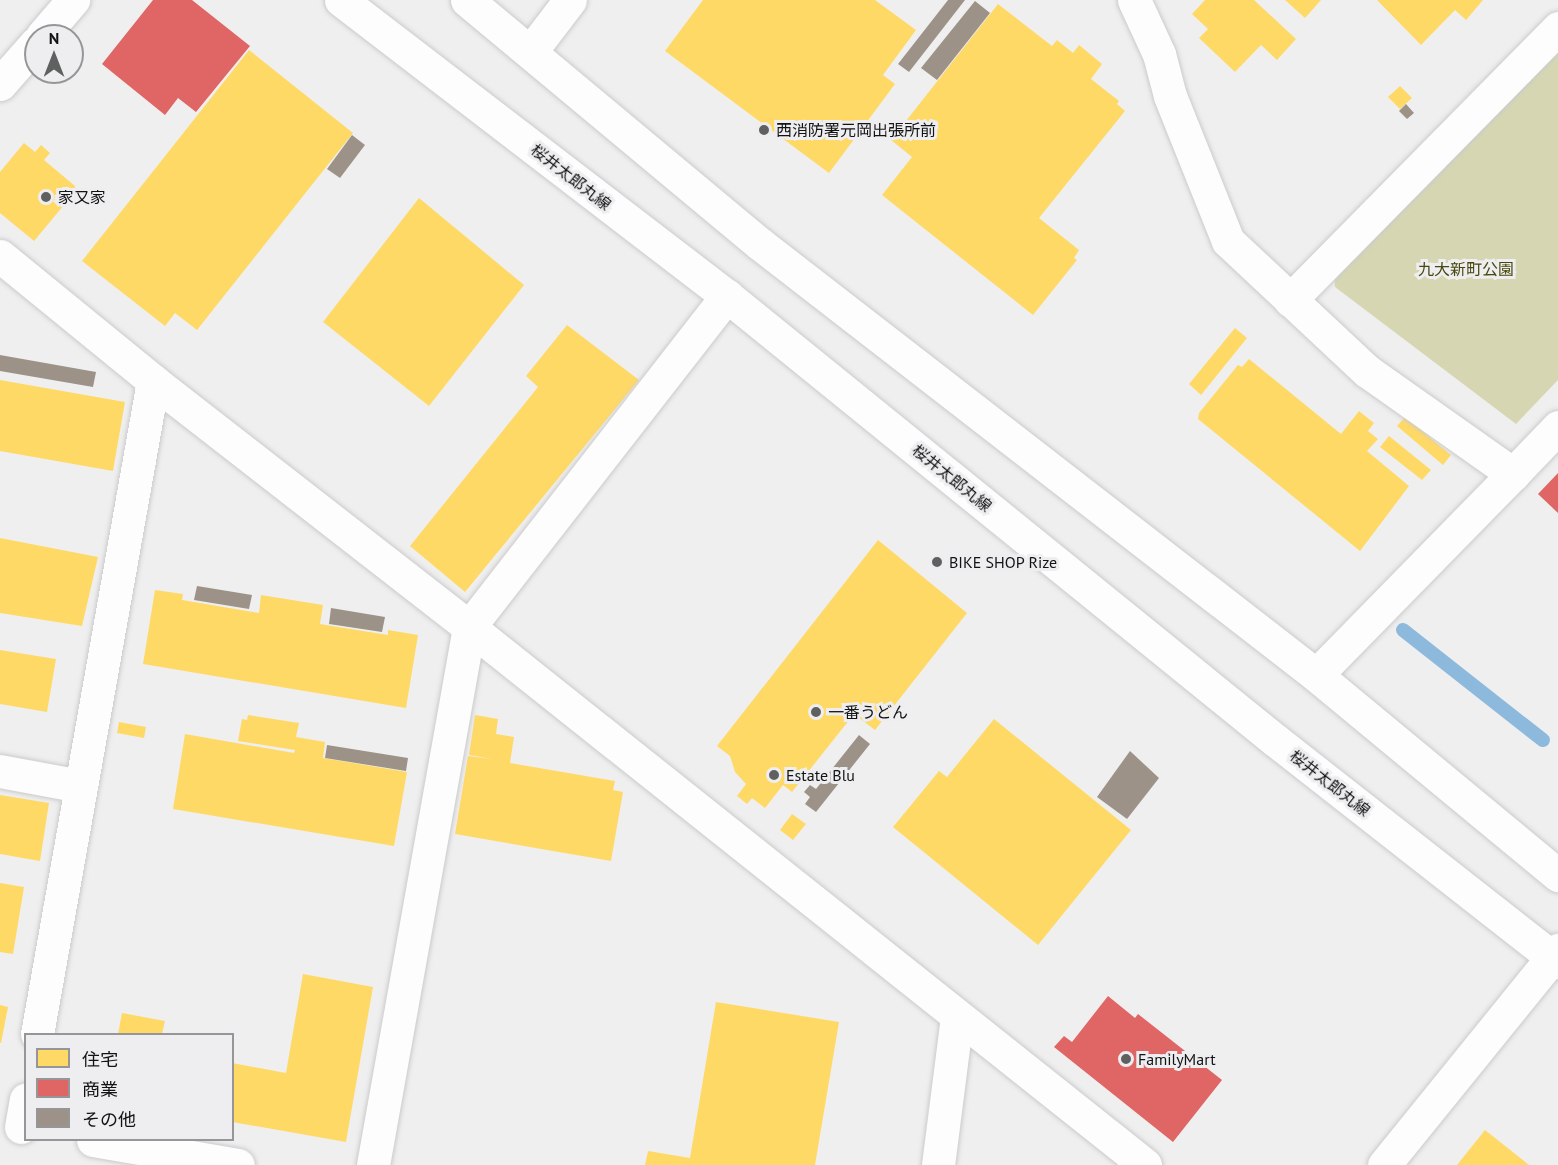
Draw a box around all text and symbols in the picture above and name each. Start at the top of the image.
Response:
north arrow [24,24,84,84]
text: N [49,28,59,48]
place label: 西消防署元岡出張所前 [776,120,936,140]
marker: 西消防署元岡出張所前 [757,123,771,137]
street label: 桜井太郎丸線 [527,140,615,214]
place label: 家又家 [58,187,106,207]
marker: 家又家 [39,190,53,204]
park label: 九大新町公園 [1418,259,1514,279]
street label: 桜井太郎丸線 [909,440,995,516]
place label: BIKE SHOP Rize [949,552,1058,572]
marker: BIKE SHOP Rize [930,555,944,569]
place label: 一番うどん [828,702,908,722]
marker: 一番うどん [809,705,823,719]
street label: 桜井太郎丸線 [1286,746,1374,820]
place label: Estate Blu [786,765,855,785]
marker: Estate Blu [767,768,781,782]
legend [24,1033,234,1141]
text: 住宅 [82,1048,118,1071]
place label: FamilyMart [1138,1049,1216,1069]
marker: FamilyMart [1119,1052,1133,1066]
text: 商業 [82,1078,118,1101]
text: その他 [82,1108,136,1131]

